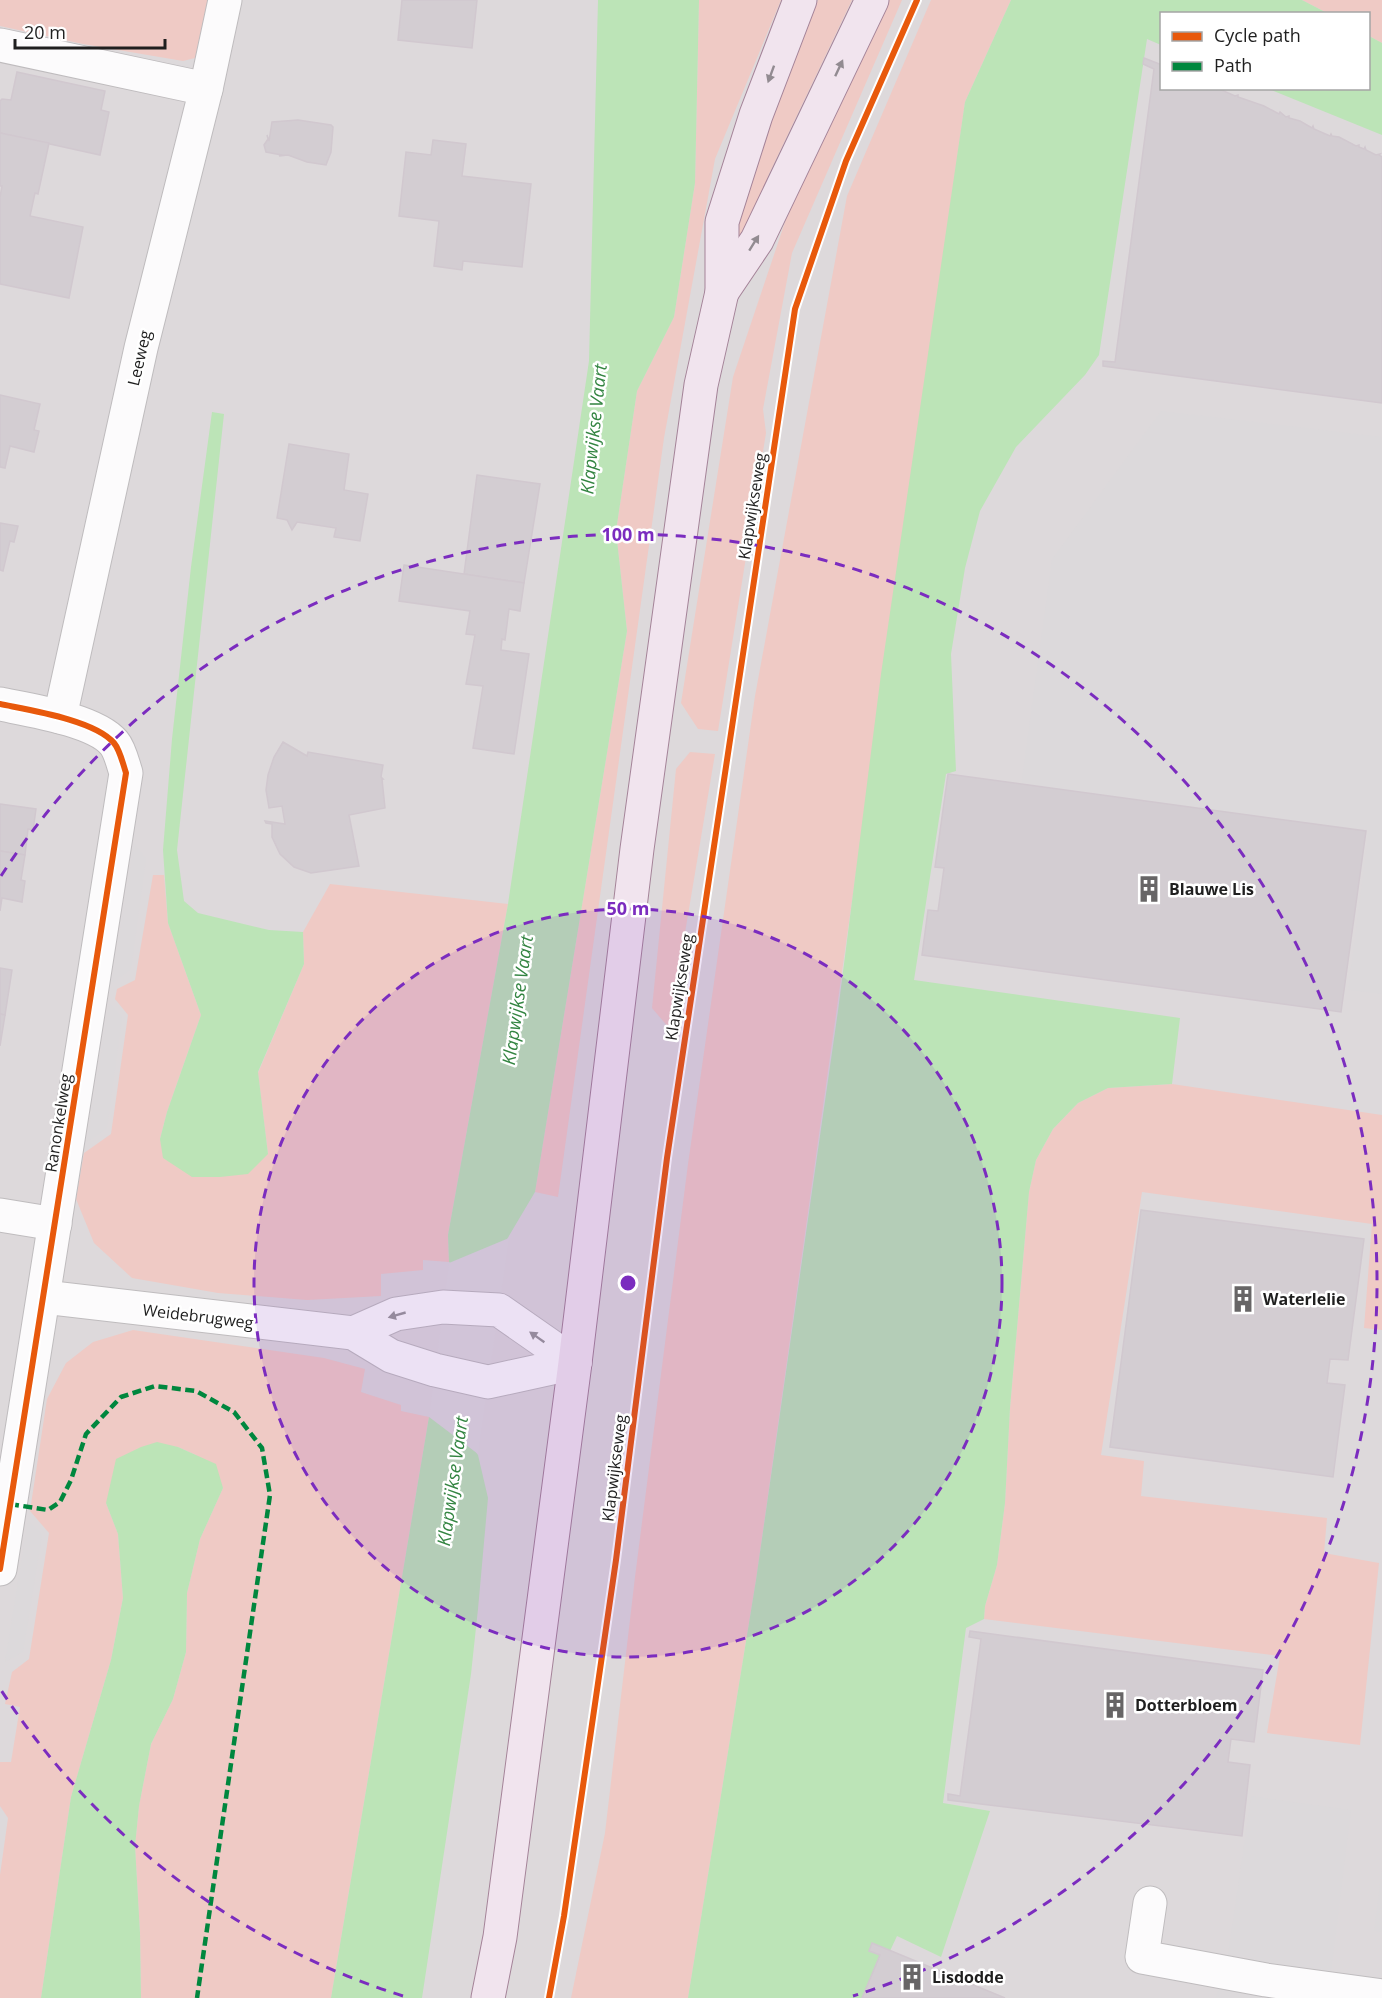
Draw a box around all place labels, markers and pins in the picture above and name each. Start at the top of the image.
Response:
building icon: Blauwe Lis [1134,874,1164,904]
place label: Blauwe Lis [1169,878,1254,900]
centre of rings [618,1273,638,1293]
building icon: Waterlelie [1228,1284,1258,1314]
place label: Waterlelie [1263,1288,1345,1310]
building icon: Dotterbloem [1100,1690,1130,1720]
place label: Dotterbloem [1135,1694,1237,1716]
building icon: Lisdodde [897,1962,927,1992]
place label: Lisdodde [932,1966,1004,1988]

